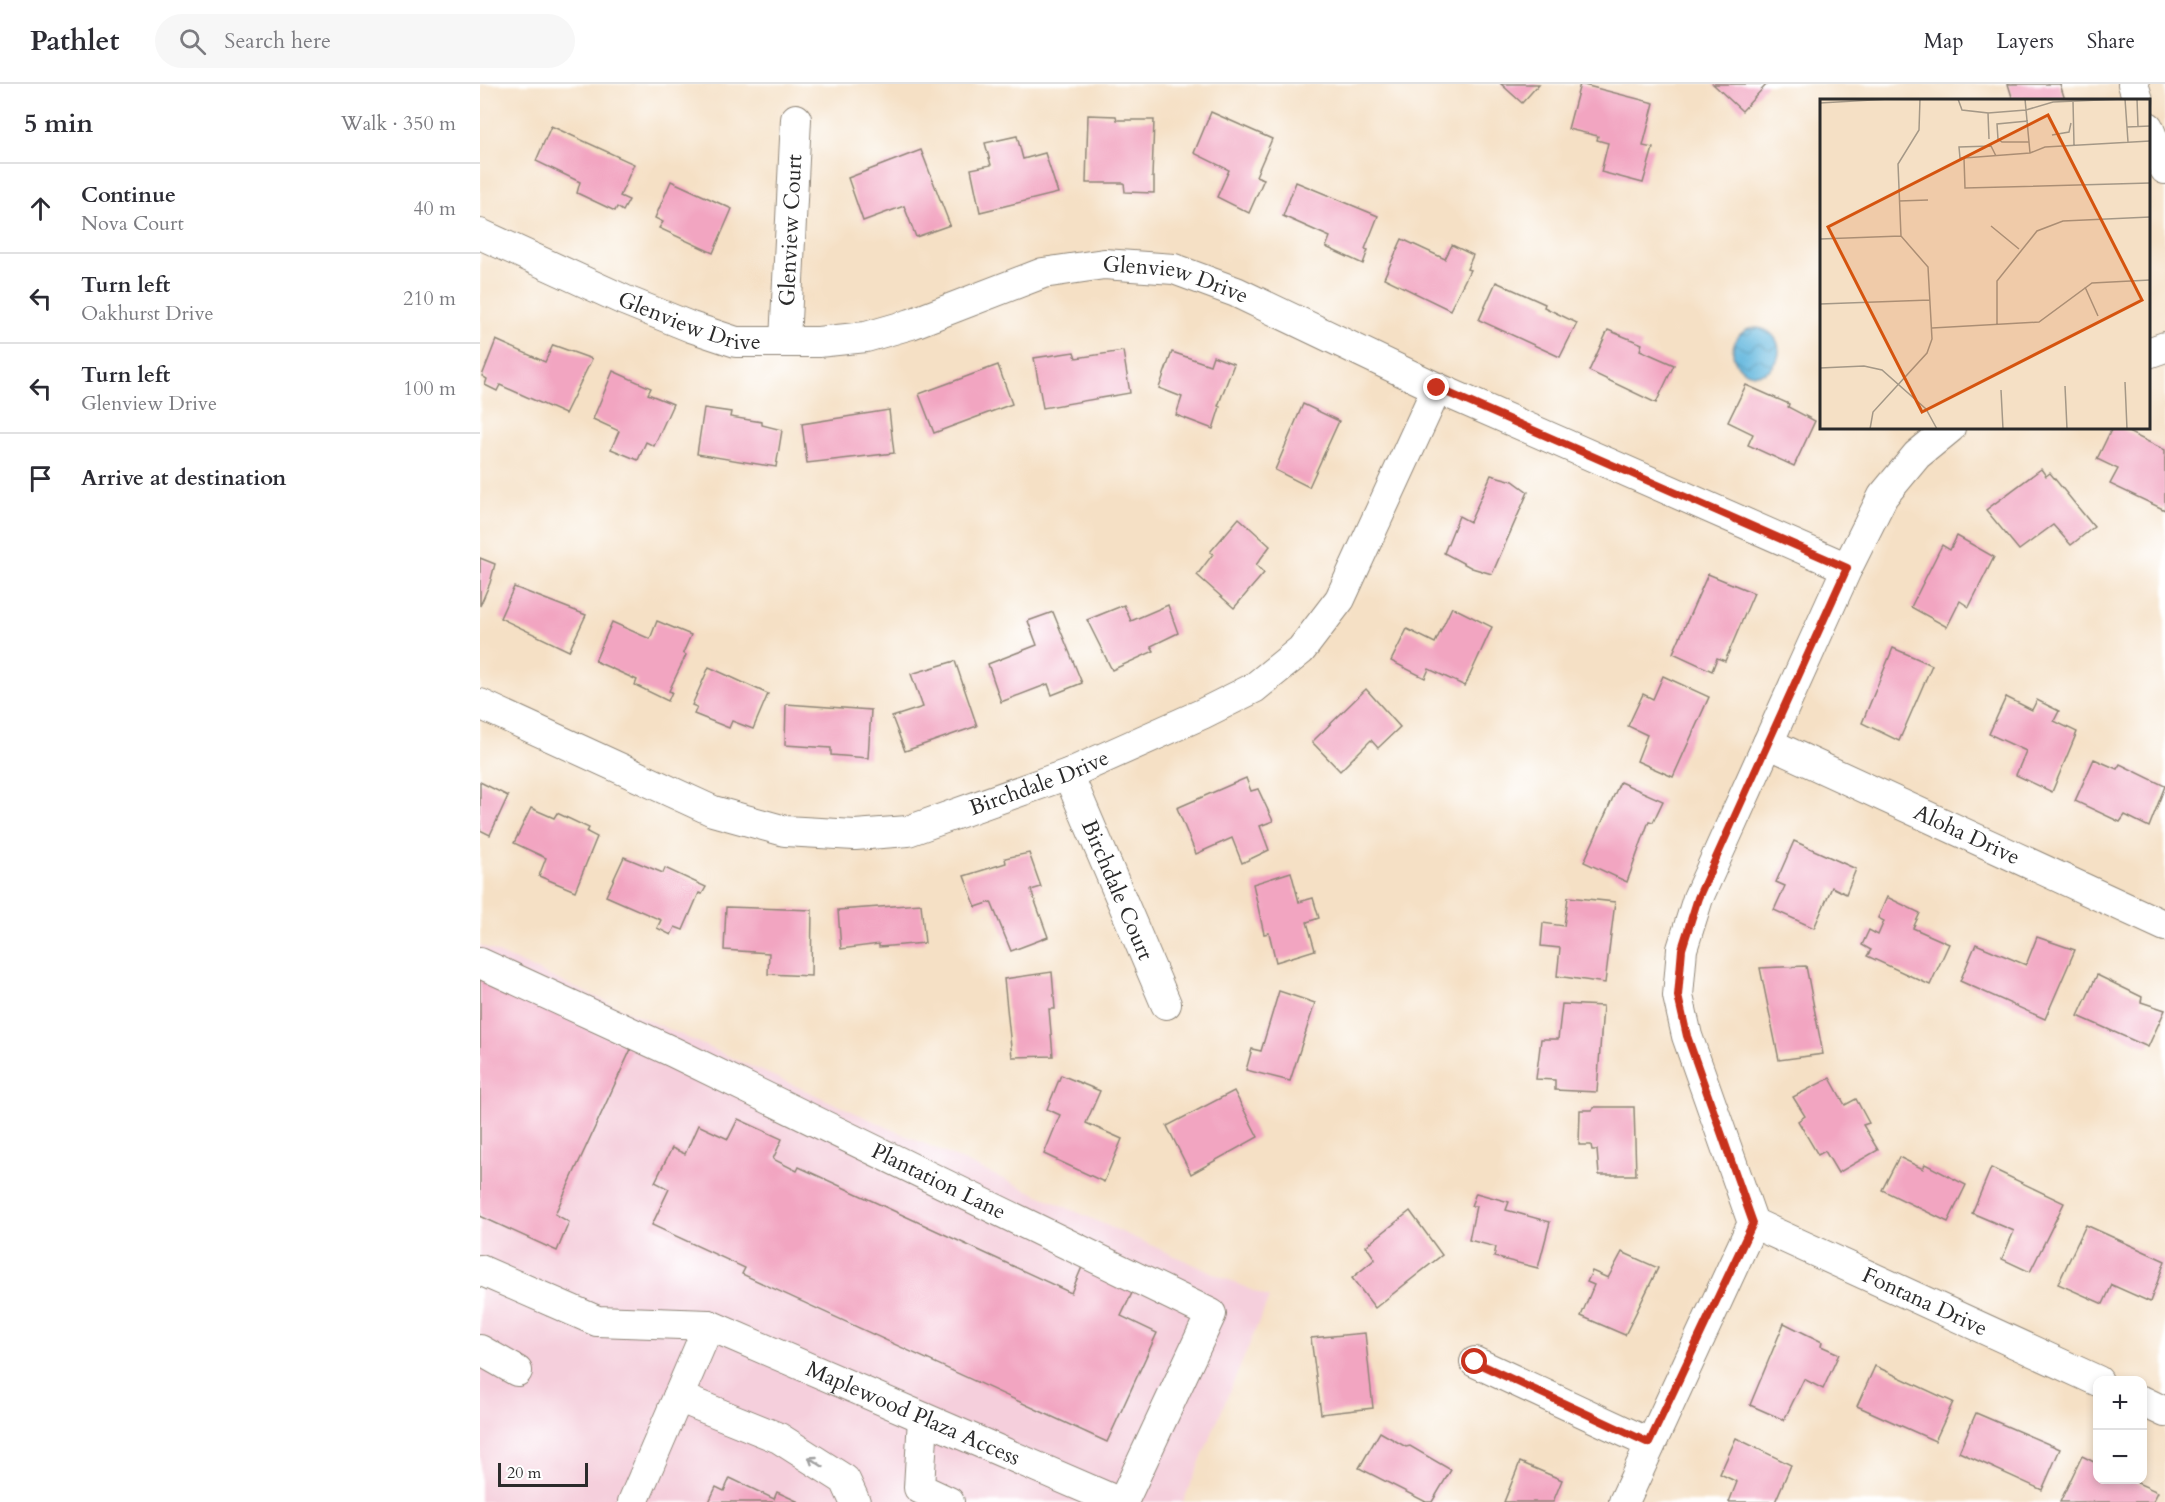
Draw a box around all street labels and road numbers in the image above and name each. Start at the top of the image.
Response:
street label: Glenview Court [772,153,809,307]
street label: Glenview Drive [1102,249,1253,311]
street label: Glenview Drive [614,284,761,357]
street label: Birchdale Drive [965,743,1114,823]
street label: Aloha Drive [1909,797,2025,872]
street label: Birchdale Court [1074,815,1161,965]
street label: Plantation Lane [866,1136,1011,1227]
street label: Fontana Drive [1857,1260,1992,1343]
street label: Maplewood Plaza Access [801,1354,1025,1473]

